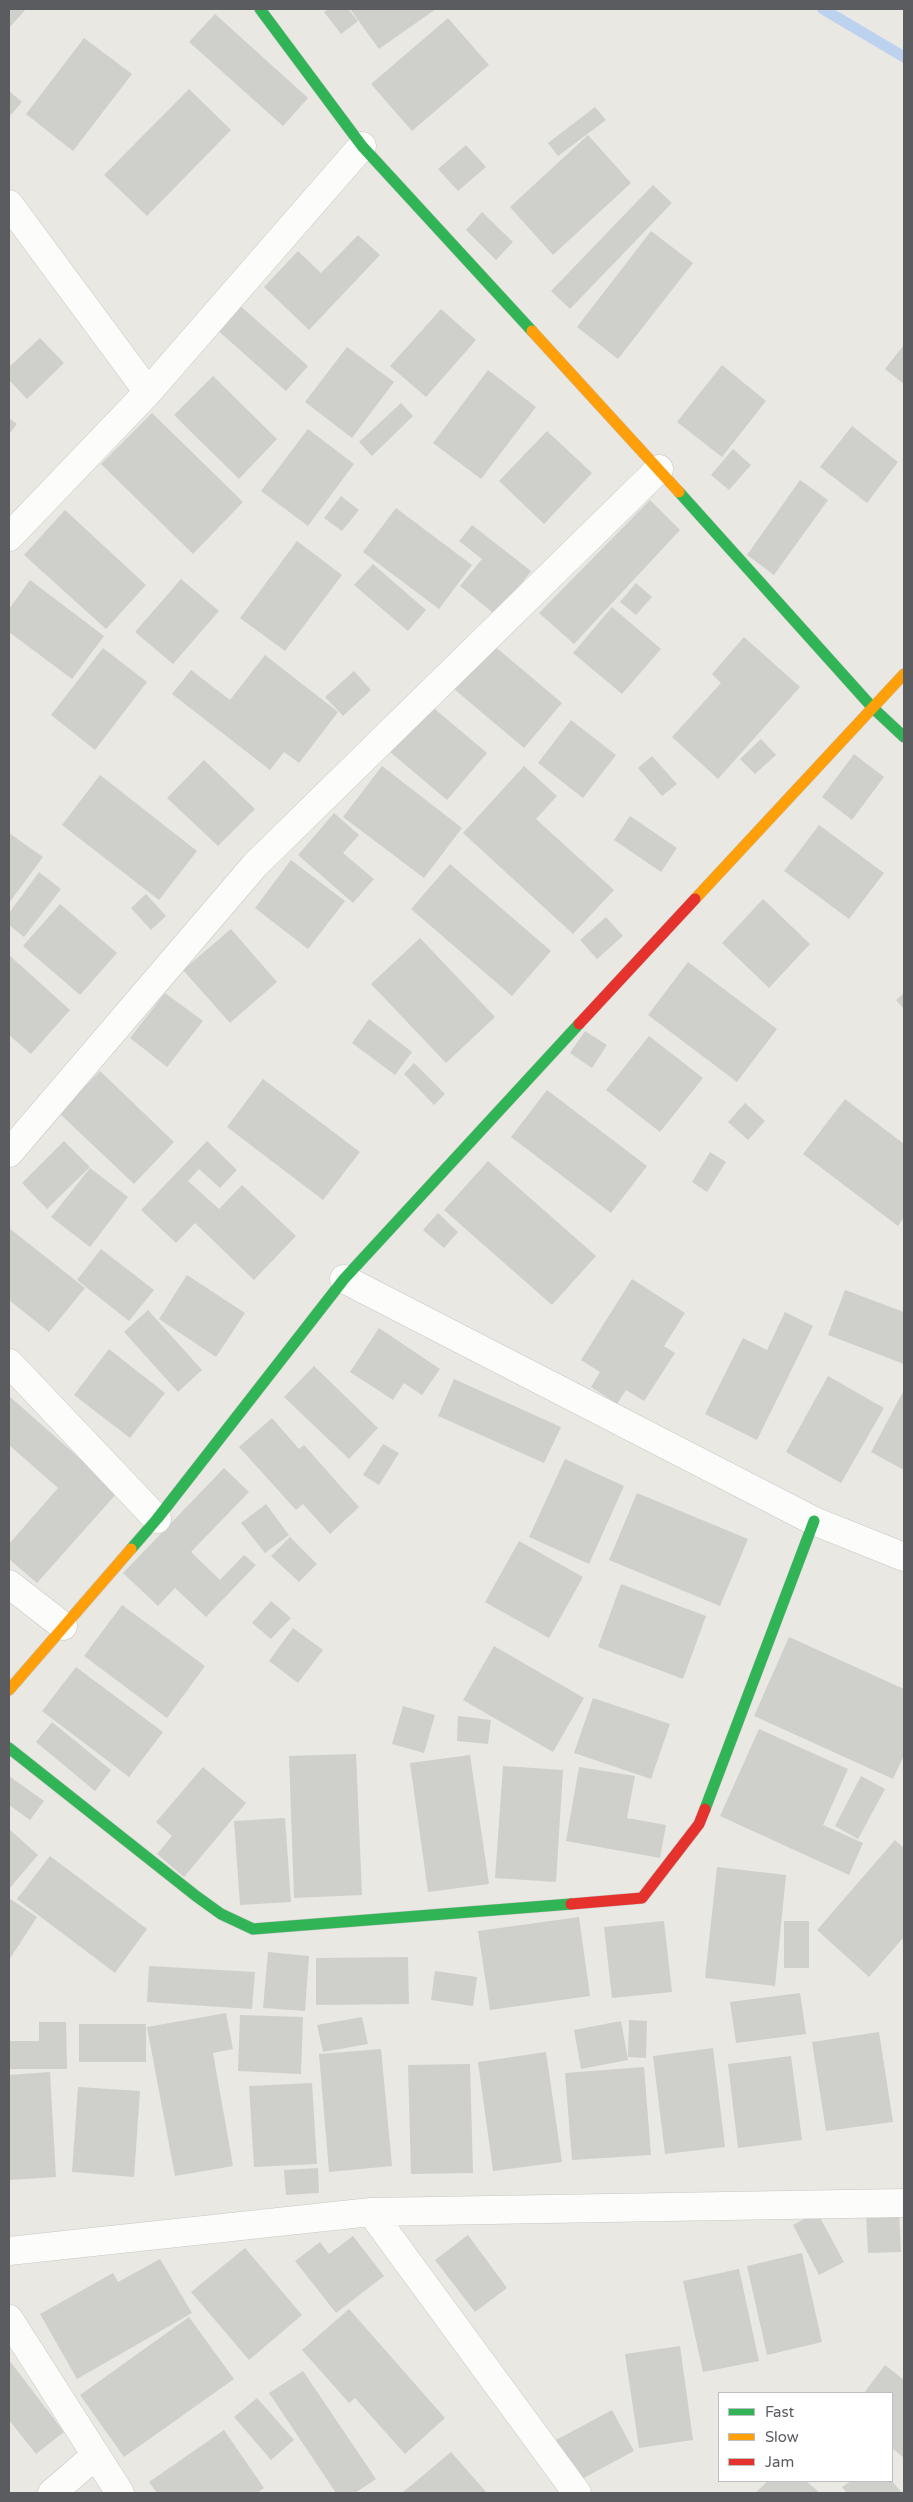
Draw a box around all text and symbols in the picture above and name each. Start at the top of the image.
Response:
legend [718,2392,893,2482]
text: Fast [765,2403,794,2421]
text: Slow [765,2428,799,2446]
text: Jam [765,2453,794,2471]

